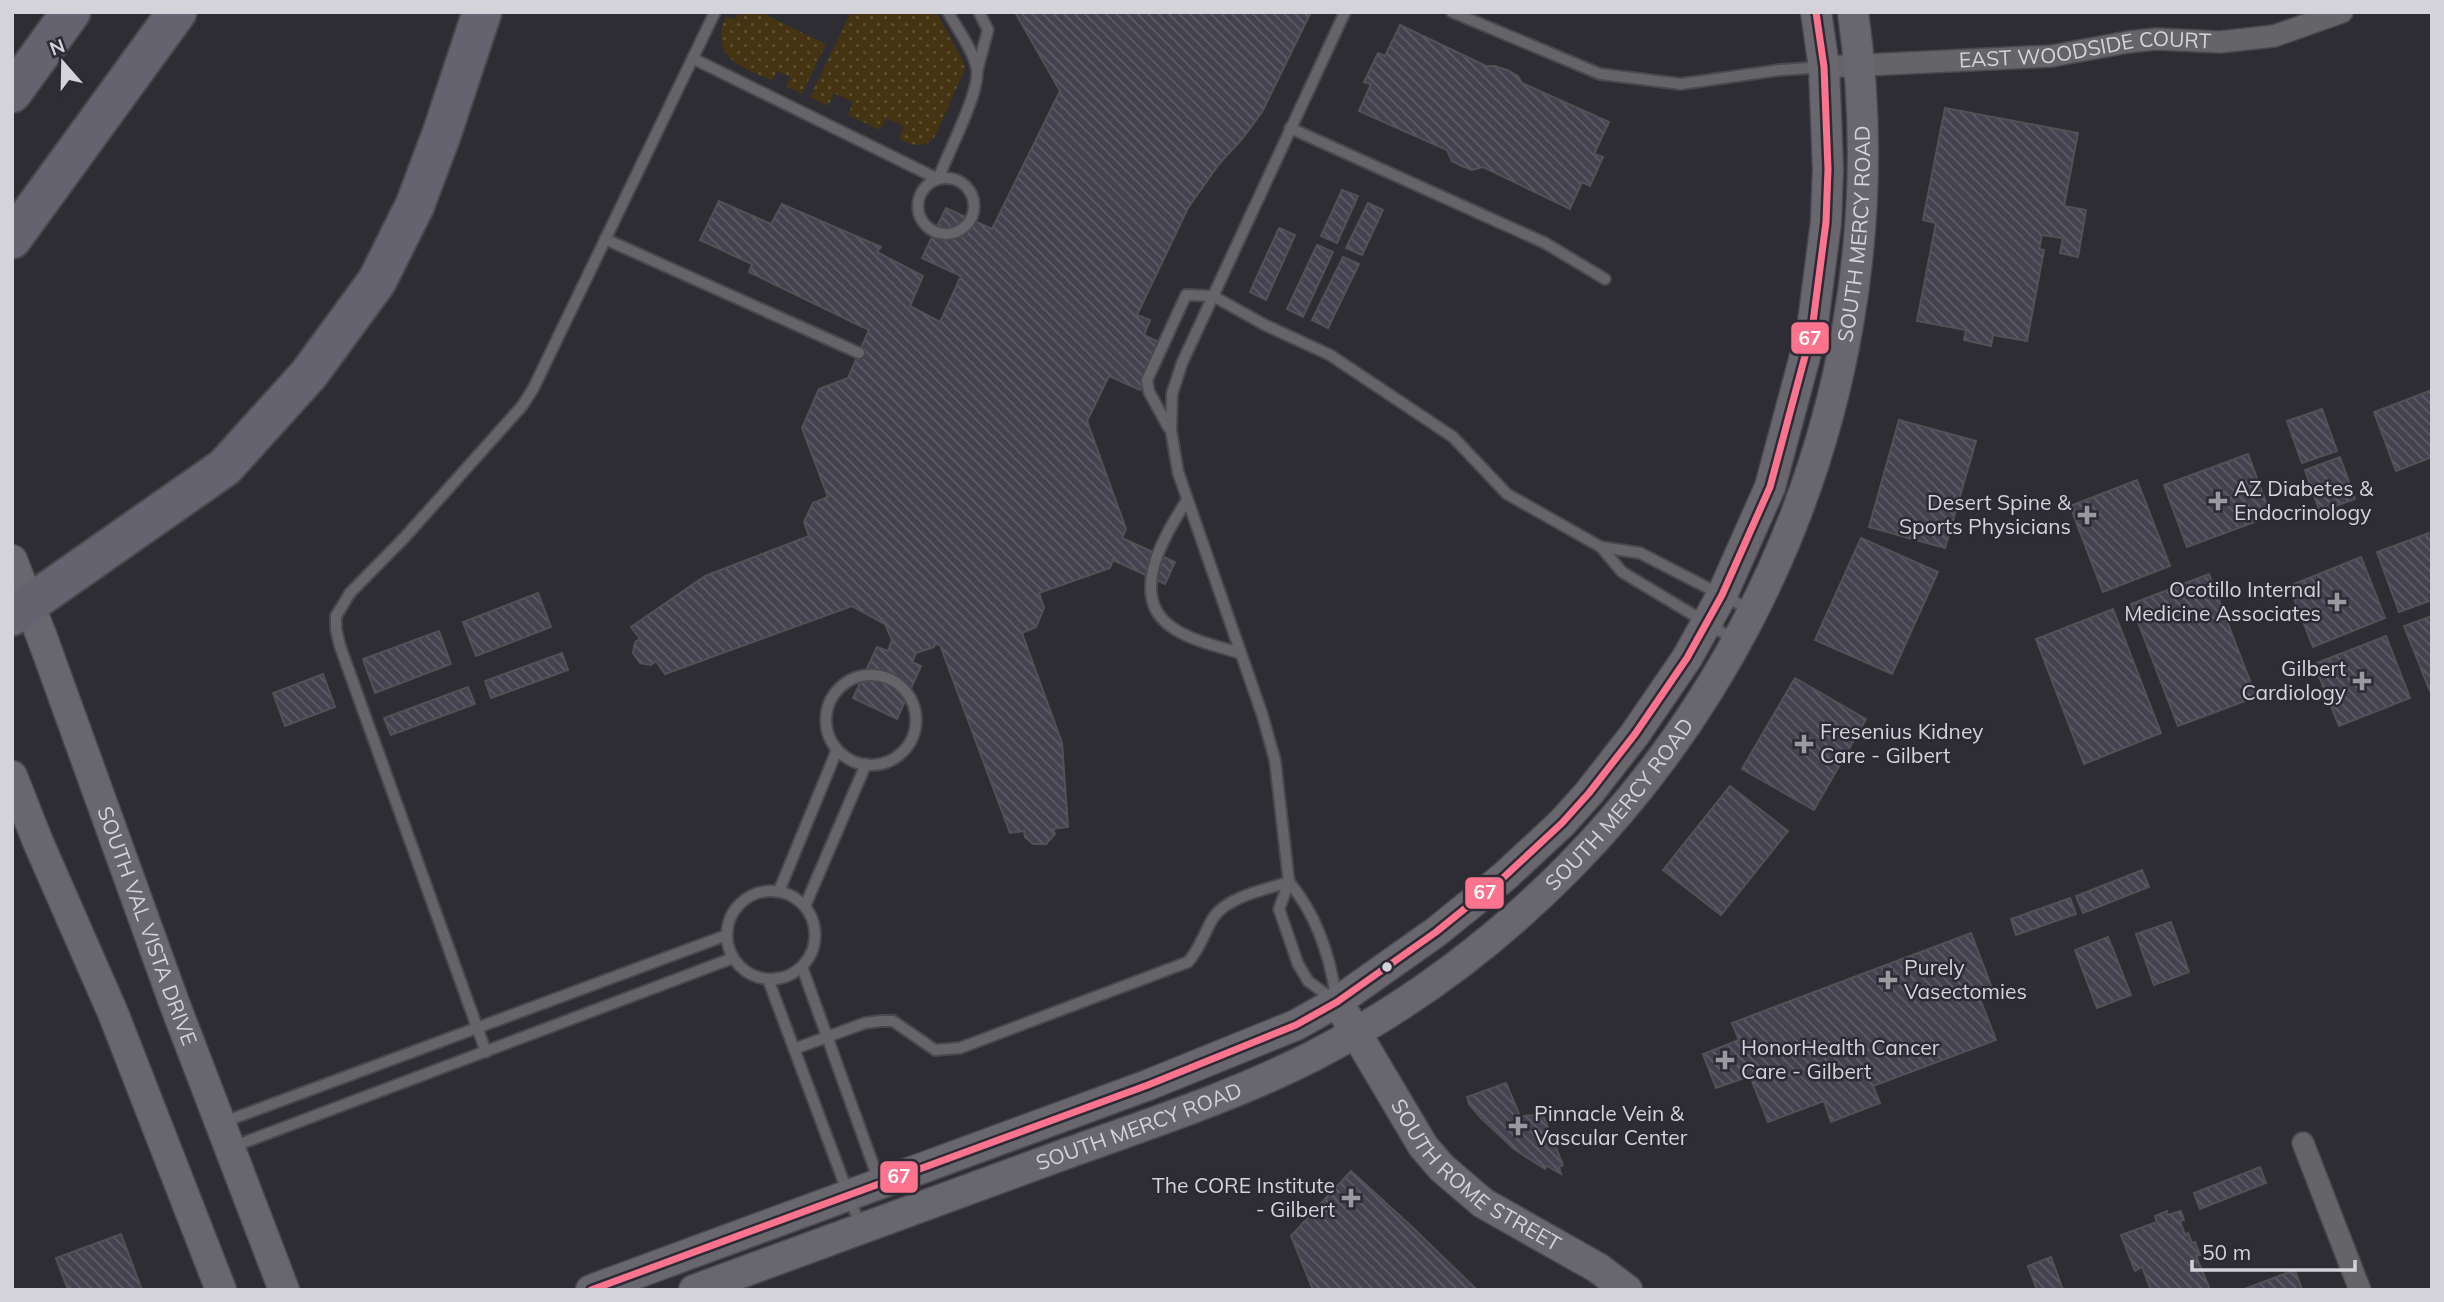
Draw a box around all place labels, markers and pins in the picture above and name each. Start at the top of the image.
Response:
place label: AZ Diabetes & Endocrinology [2234,475,2374,525]
place label: Desert Spine & Sports Physicians [1899,489,2072,539]
marker: AZ Diabetes & Endocrinology [2208,491,2228,511]
marker: Desert Spine & Sports Physicians [2077,505,2097,525]
place label: Ocotillo Internal Medicine Associates [2124,576,2321,626]
marker: Ocotillo Internal Medicine Associates [2327,592,2347,612]
place label: Gilbert Cardiology [2242,655,2346,705]
marker: Gilbert Cardiology [2352,671,2372,691]
place label: Fresenius Kidney Care - Gilbert [1820,718,1983,768]
marker: Fresenius Kidney Care - Gilbert [1794,734,1814,754]
place label: Purely Vasectomies [1904,954,2027,1004]
unlabelled marker [1380,960,1394,974]
marker: Purely Vasectomies [1878,970,1898,990]
place label: HonorHealth Cancer Care - Gilbert [1741,1034,1940,1084]
marker: HonorHealth Cancer Care - Gilbert [1715,1050,1735,1070]
place label: Pinnacle Vein & Vascular Center [1534,1100,1688,1150]
marker: Pinnacle Vein & Vascular Center [1508,1116,1528,1136]
place label: The CORE Institute - Gilbert [1152,1172,1335,1222]
marker: The CORE Institute - Gilbert [1341,1188,1361,1208]

